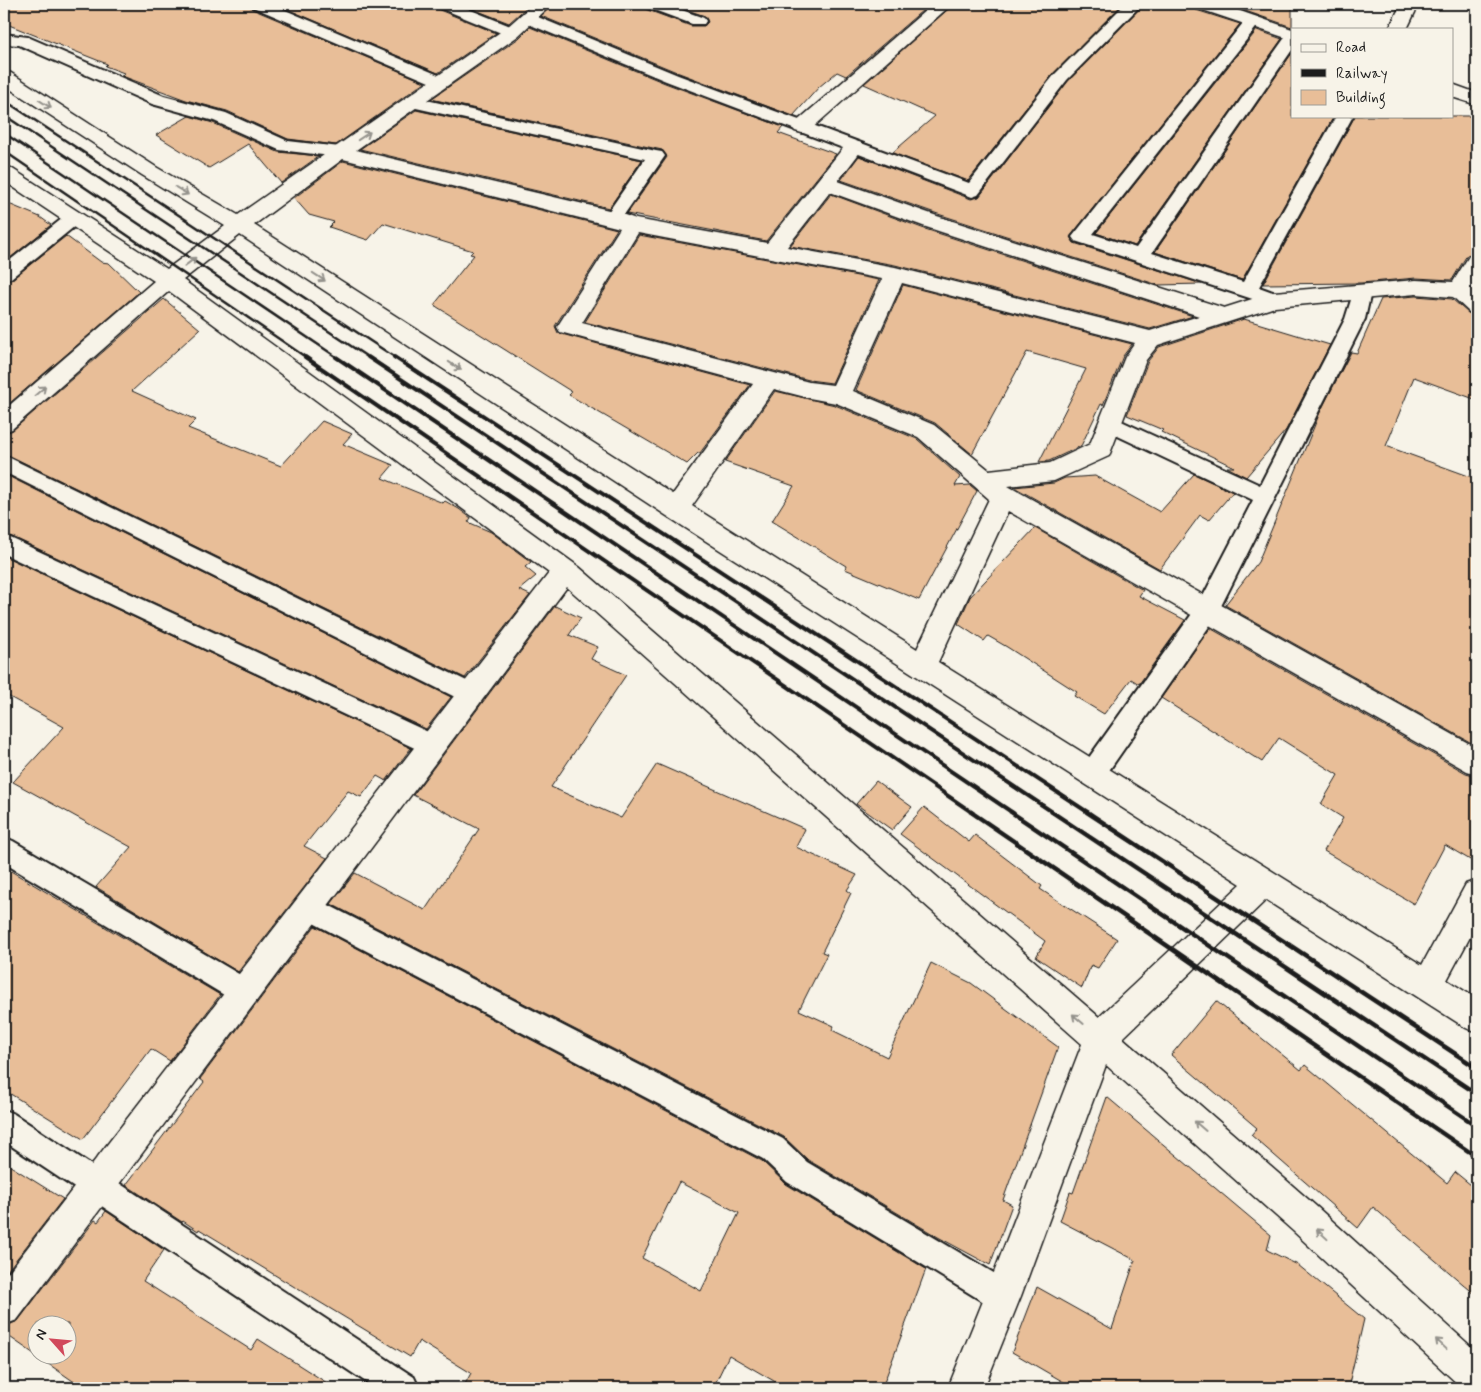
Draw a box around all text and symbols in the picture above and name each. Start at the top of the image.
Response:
legend [1291,28,1454,118]
text: Road [1336,38,1366,58]
text: Railway [1336,64,1388,84]
text: Building [1336,88,1386,109]
one-way arrow [37,99,51,109]
one-way arrow [356,131,370,141]
one-way arrow [174,186,188,196]
one-way arrow [183,257,196,268]
one-way arrow [312,272,326,282]
one-way arrow [448,361,462,371]
one-way arrow [34,385,47,397]
one-way arrow [1072,1013,1085,1024]
one-way arrow [1194,1121,1207,1132]
one-way arrow [1315,1228,1328,1240]
north arrow [28,1314,78,1364]
text: N [31,1326,51,1343]
one-way arrow [1435,1338,1448,1350]

